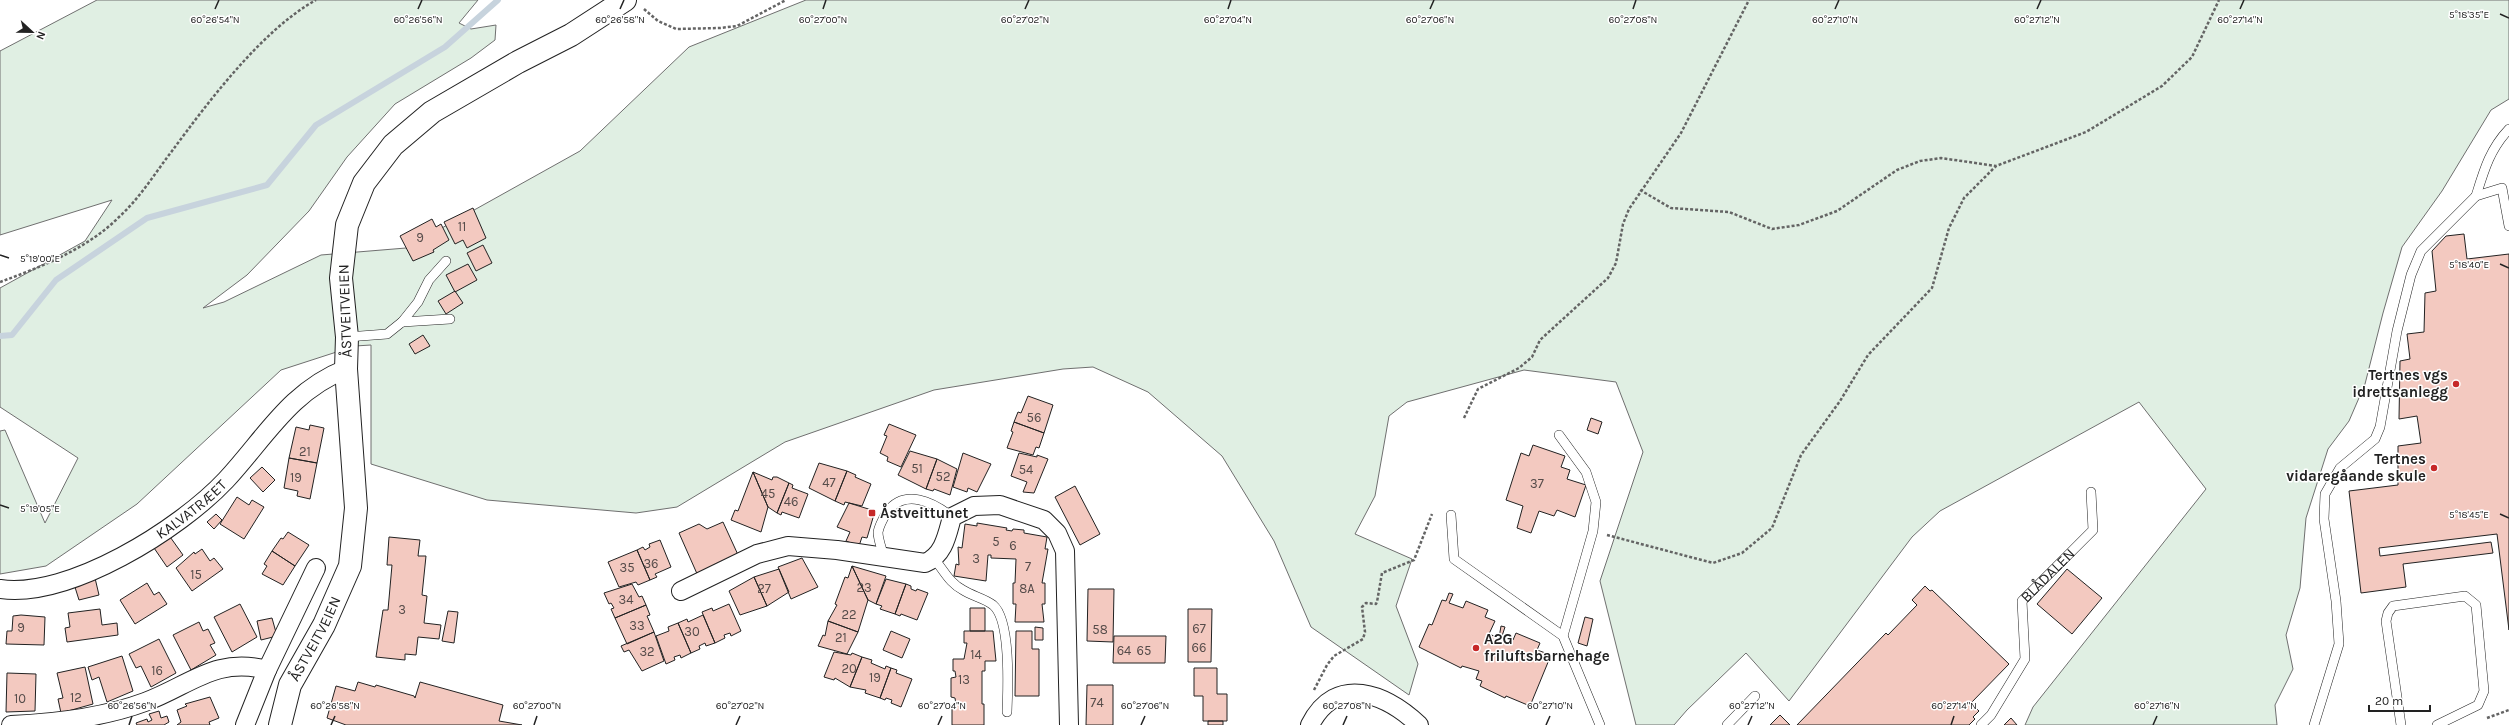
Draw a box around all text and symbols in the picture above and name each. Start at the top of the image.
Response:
text: 5°18'35"E [2449,9,2489,21]
north arrow [12,12,52,52]
text: 60°26'54"N [190,14,240,26]
text: 60°26'56"N [393,14,443,26]
text: 60°26'58"N [595,14,645,26]
text: 60°27'00"N [799,14,847,26]
text: 60°27'02"N [1001,14,1049,26]
text: 60°27'04"N [1204,14,1252,26]
text: 60°27'06"N [1406,14,1454,26]
text: 60°27'08"N [1609,14,1657,26]
text: 60°27'10"N [1812,14,1858,26]
text: 60°27'12"N [2014,14,2060,26]
text: 60°27'14"N [2217,14,2263,26]
text: N [33,29,48,42]
house number: 11 [458,219,466,234]
house number: 9 [416,230,424,245]
text: 5°19'00"E [20,253,60,265]
text: 5°18'40"E [2449,259,2489,271]
street label: ÅSTVEITVEIEN [334,264,356,358]
place label: Tertnes vgs idrettsanlegg [2352,366,2448,401]
marker: Tertnes vgs idrettsanlegg [2451,379,2461,389]
house number: 56 [1027,410,1041,425]
house number: 21 [299,444,311,459]
place label: Tertnes vidaregåande skule [2286,450,2426,485]
house number: 51 [911,461,923,476]
house number: 54 [1019,462,1033,477]
marker: Tertnes vidaregåande skule [2429,463,2439,473]
house number: 52 [936,469,950,484]
house number: 19 [290,470,302,485]
street label: KALVATRÆET [153,475,231,543]
house number: 47 [822,475,836,490]
house number: 37 [1530,476,1544,491]
house number: 45 [761,486,775,501]
house number: 46 [784,494,798,509]
place label: Åstveittunet [880,502,968,522]
text: 5°19'05"E [20,503,60,515]
marker: Åstveittunet [867,508,877,518]
text: 5°18'45"E [2449,509,2489,521]
house number: 5 [992,534,1000,549]
house number: 6 [1009,538,1017,553]
street label: BLÅDALEN [2017,545,2078,606]
house number: 3 [972,551,980,566]
house number: 36 [643,556,659,571]
house number: 7 [1025,559,1031,574]
house number: 35 [619,560,635,575]
house number: 15 [190,567,202,582]
house number: 23 [856,580,872,595]
house number: 27 [757,581,771,596]
house number: 8A [1019,581,1035,596]
house number: 34 [619,592,633,607]
street label: ÅSTVEITVEIEN [285,593,345,684]
house number: 3 [398,602,406,617]
house number: 22 [841,607,857,622]
house number: 33 [629,618,645,633]
house number: 9 [17,620,25,635]
house number: 67 [1192,621,1206,636]
house number: 58 [1092,622,1108,637]
house number: 30 [684,624,700,639]
house number: 21 [835,630,847,645]
place label: A2G friluftsbarnehage [1484,630,1610,665]
house number: 66 [1192,640,1206,655]
house number: 64 [1117,643,1131,658]
house number: 65 [1137,643,1151,658]
marker: A2G friluftsbarnehage [1471,643,1481,653]
house number: 32 [639,644,655,659]
house number: 14 [970,647,982,662]
house number: 20 [841,661,857,676]
house number: 16 [151,663,163,678]
house number: 19 [869,670,881,685]
house number: 13 [958,672,970,687]
scale bar [2369,687,2430,713]
house number: 12 [70,690,82,705]
house number: 10 [14,691,26,706]
text: 20 m [2375,694,2403,708]
house number: 74 [1090,695,1104,710]
text: 60°26'56"N [107,700,157,712]
text: 60°26'58"N [310,700,360,712]
text: 60°27'00"N [513,700,561,712]
text: 60°27'02"N [716,700,764,712]
text: 60°27'04"N [918,700,966,712]
text: 60°27'06"N [1121,700,1169,712]
text: 60°27'08"N [1323,700,1371,712]
text: 60°27'10"N [1527,700,1573,712]
text: 60°27'12"N [1729,700,1775,712]
text: 60°27'14"N [1931,700,1977,712]
text: 60°27'16"N [2134,700,2180,712]

